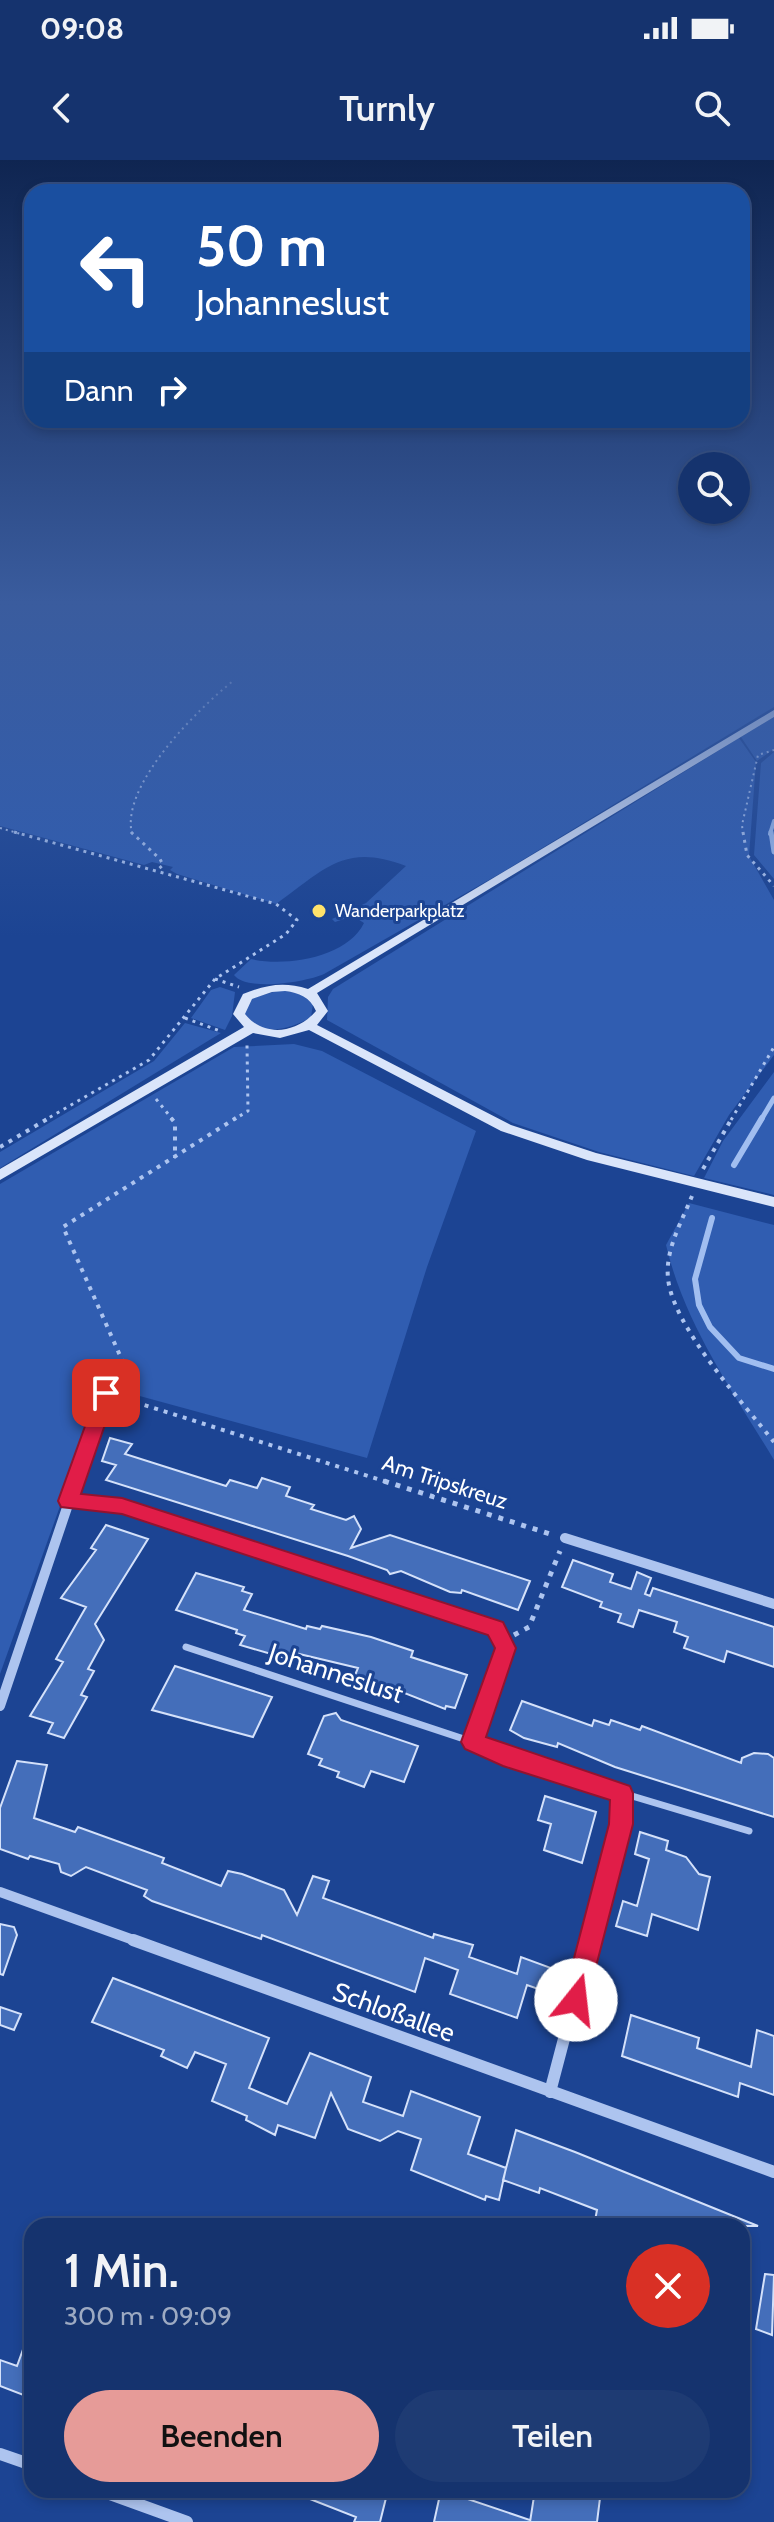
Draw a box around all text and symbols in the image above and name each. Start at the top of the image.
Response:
text: 09:08 [40,10,124,47]
icon: back [40,86,84,130]
text: Turnly [339,86,435,130]
icon: search [690,86,734,130]
text: 50 m [196,212,327,280]
icon: left [64,216,168,320]
text: Johanneslust [196,280,389,324]
icon: right [150,368,194,412]
text: Dann [64,372,134,409]
map controls [678,452,750,524]
button: search [678,452,750,524]
place label: Wanderparkplatz [335,900,465,922]
marker: Wanderparkplatz [310,902,328,920]
pin [72,1359,140,1427]
icon: arrive [84,1371,128,1415]
street label: Am Tripskreuz [379,1449,511,1515]
street label: Johanneslust [264,1636,408,1710]
position arrow [534,1958,618,2042]
street label: Schloßallee [329,1975,459,2049]
text: 1 Min. [64,2241,179,2299]
button: close [626,2244,710,2328]
text: 300 m · 09:09 [64,2300,232,2332]
button: Beenden [64,2390,379,2482]
button: Teilen [395,2390,710,2482]

